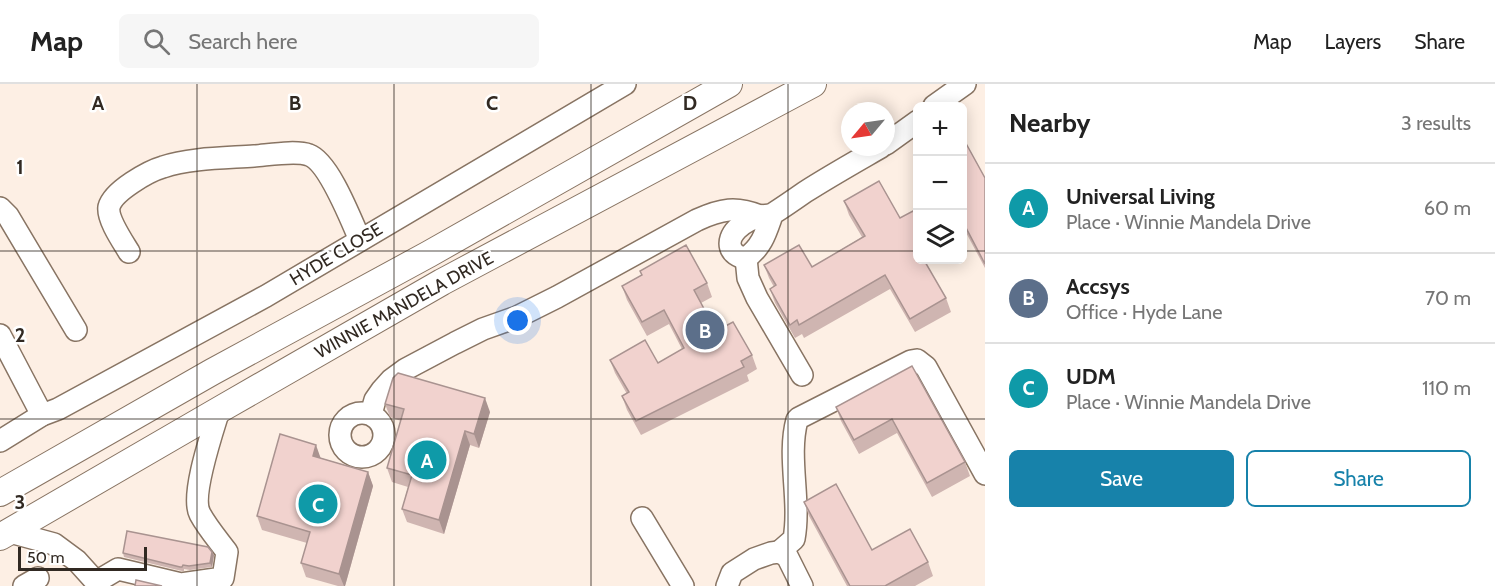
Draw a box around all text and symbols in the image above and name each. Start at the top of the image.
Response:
search box [119,14,539,68]
text: Map [30,24,83,58]
icon: search [140,25,173,58]
text: Search here [188,28,297,55]
text: Map [1253,29,1292,54]
text: Layers [1325,29,1381,54]
text: Share [1414,29,1465,54]
text: A [92,91,105,115]
text: B [289,91,301,115]
text: C [486,91,498,115]
text: D [683,91,697,115]
north arrow [841,102,895,156]
map controls [913,102,967,264]
button: + [913,102,967,156]
text: Nearby [1009,107,1090,139]
text: 3 results [1401,111,1471,135]
text: 1 [16,155,24,179]
button: − [913,156,967,210]
text: Universal Living [1066,183,1215,210]
text: A [1022,196,1035,220]
text: 60 m [1424,196,1471,220]
button: layers [913,210,967,264]
text: Place · Winnie Mandela Drive [1066,210,1311,234]
street label: HYDE CLOSE [286,218,386,290]
street label: WINNIE MANDELA DRIVE [311,247,497,363]
text: Accsys [1066,273,1130,300]
text: B [1022,286,1035,310]
text: 70 m [1425,286,1471,310]
text: Office · Hyde Lane [1066,300,1222,324]
your location [503,306,532,335]
pin: B [686,308,724,352]
text: 2 [15,323,25,347]
text: UDM [1066,363,1116,390]
text: C [1022,376,1035,400]
text: 110 m [1422,376,1471,400]
text: Place · Winnie Mandela Drive [1066,390,1311,414]
pin: A [408,438,446,482]
button: Save [1009,450,1234,507]
button: Share [1246,450,1471,507]
pin: C [298,482,338,526]
text: 3 [15,490,25,514]
scale bar [18,544,147,572]
text: 50 m [27,548,64,567]

